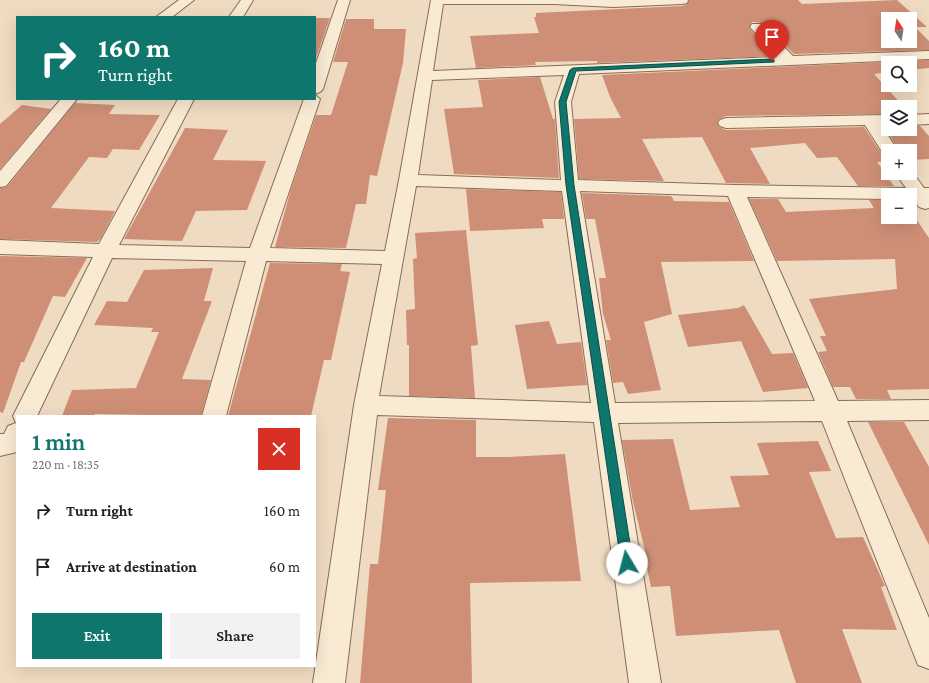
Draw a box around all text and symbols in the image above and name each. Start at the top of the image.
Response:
north arrow [881,12,917,48]
map controls [881,12,917,224]
pin [755,20,789,61]
icon: arrive [761,26,783,48]
icon: right [32,32,84,84]
text: 160 m [98,32,170,63]
button: search [881,56,917,92]
text: Turn right [98,65,172,85]
button: layers [881,100,917,136]
button: + [881,144,917,180]
button: − [881,188,917,224]
text: 1 min [32,428,85,455]
button: close [258,428,300,470]
text: 220 m · 18:35 [32,457,99,472]
icon: right [32,500,54,522]
text: Turn right [66,503,133,519]
text: 160 m [264,503,300,519]
position arrow [606,542,648,584]
icon: arrive [32,556,54,578]
text: Arrive at destination [66,559,197,575]
text: 60 m [269,559,300,575]
button: Exit [32,613,162,659]
button: Share [170,613,300,659]

